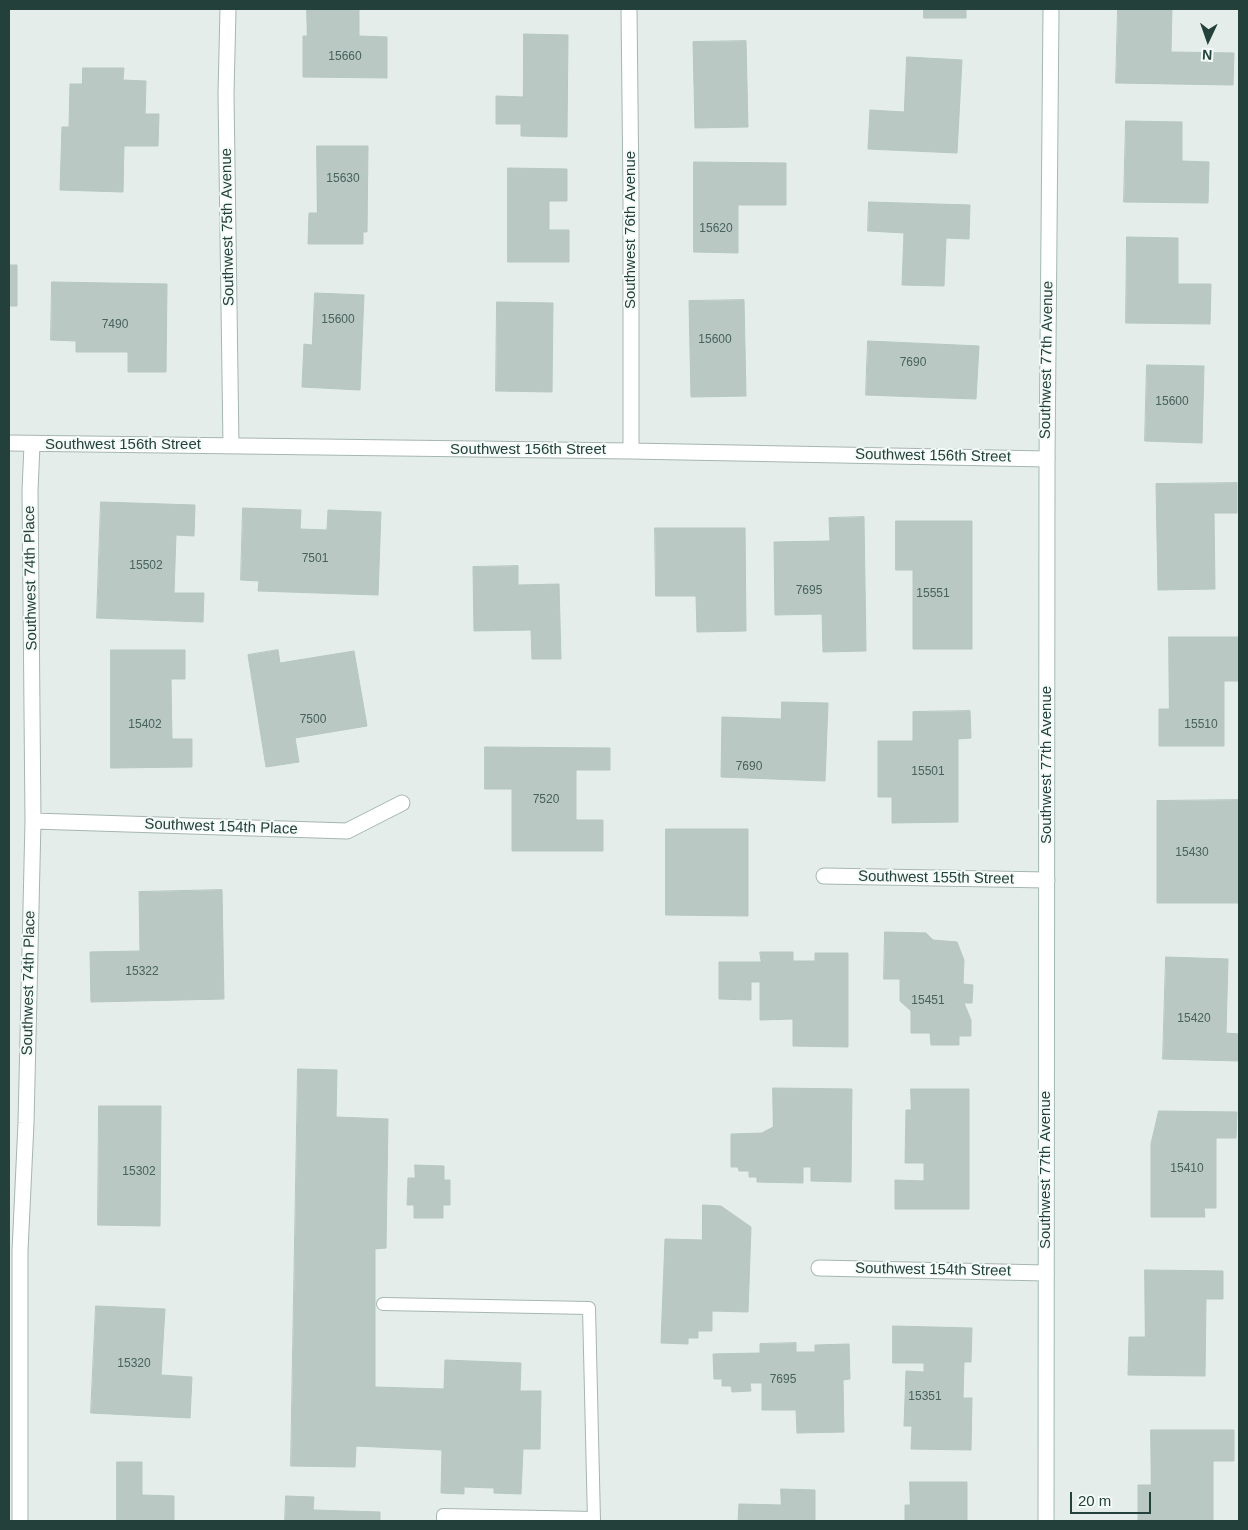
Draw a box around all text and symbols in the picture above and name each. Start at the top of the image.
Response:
north arrow [1183,15,1233,65]
text: N [1202,47,1213,63]
house number: 15660 [328,50,362,64]
street label: Southwest 75th Avenue [218,148,238,306]
street label: Southwest 76th Avenue [622,151,640,309]
house number: 15630 [326,172,360,186]
house number: 15620 [699,222,733,236]
street label: Southwest 77th Avenue [1037,281,1057,439]
house number: 15600 [321,313,355,327]
house number: 7490 [102,318,128,332]
house number: 15600 [698,333,732,347]
house number: 7690 [900,356,926,370]
house number: 15600 [1155,395,1189,409]
street label: Southwest 156th Street [45,436,201,454]
street label: Southwest 156th Street [450,441,606,459]
street label: Southwest 156th Street [855,446,1011,466]
street label: Southwest 74th Place [21,505,41,651]
house number: 7501 [302,552,328,566]
house number: 15502 [129,559,163,573]
house number: 7695 [796,584,822,598]
house number: 15551 [916,587,950,601]
street label: Southwest 77th Avenue [1038,686,1056,844]
house number: 7500 [300,713,326,727]
house number: 15402 [128,718,162,732]
house number: 15510 [1184,718,1218,732]
house number: 7690 [736,760,762,774]
house number: 15501 [911,765,945,779]
house number: 7520 [533,793,559,807]
street label: Southwest 154th Place [144,815,298,839]
house number: 15430 [1175,846,1209,860]
street label: Southwest 155th Street [858,868,1014,888]
street label: Southwest 74th Place [19,910,39,1056]
house number: 15322 [125,965,159,979]
house number: 15451 [911,994,945,1008]
house number: 15420 [1177,1012,1211,1026]
street label: Southwest 77th Avenue [1037,1091,1055,1249]
house number: 15410 [1170,1162,1204,1176]
house number: 15302 [122,1165,156,1179]
street label: Southwest 154th Street [855,1260,1011,1280]
house number: 15320 [117,1357,151,1371]
house number: 7695 [770,1373,796,1387]
house number: 15351 [908,1390,942,1404]
scale bar [1073,1482,1154,1514]
text: 20 m [1078,1492,1111,1509]

